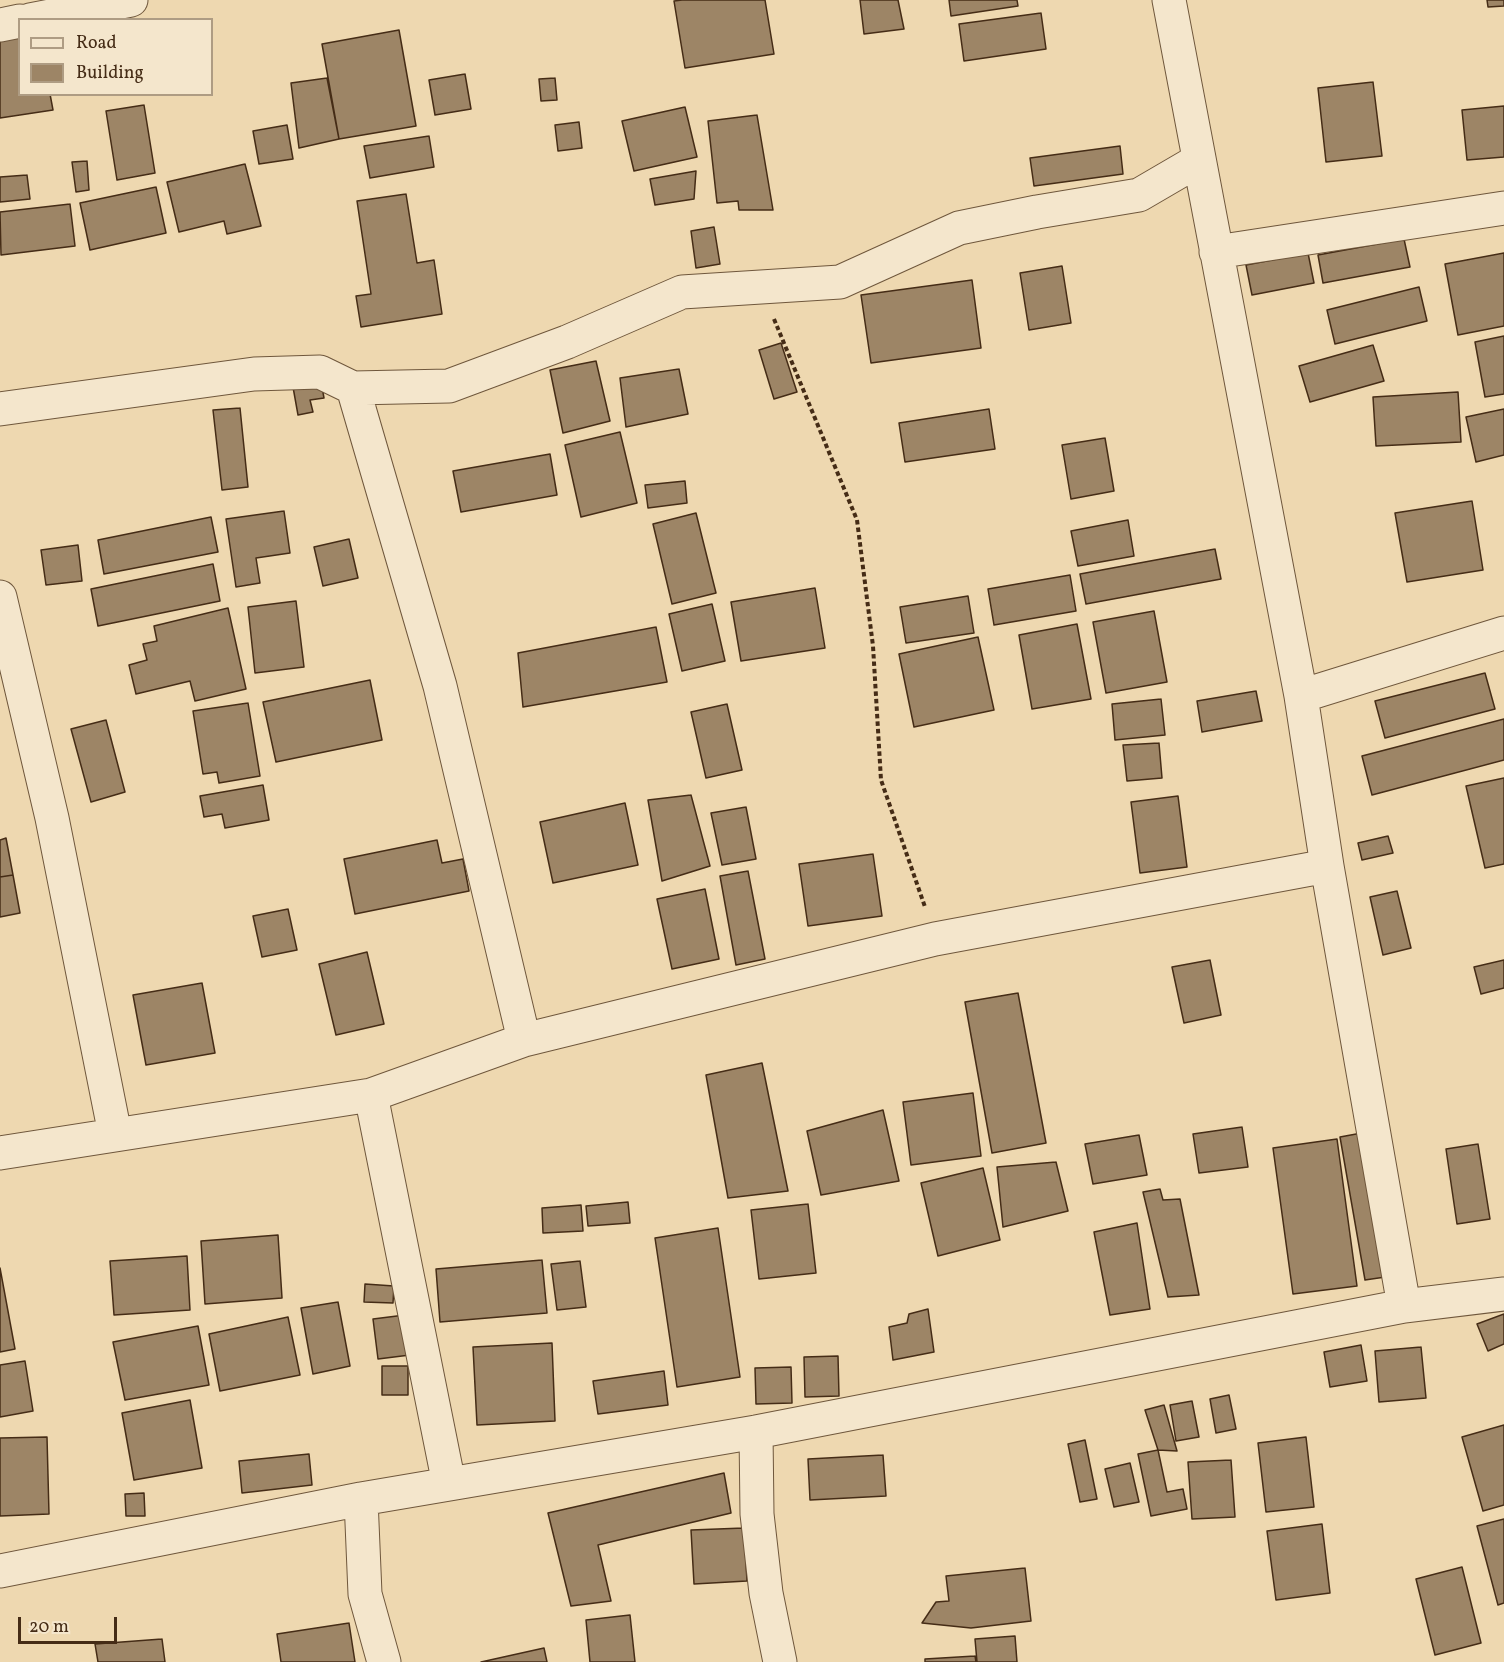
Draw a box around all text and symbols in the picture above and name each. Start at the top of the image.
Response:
legend [18,18,213,96]
text: Road [76,31,117,56]
text: Building [76,61,144,86]
scale bar [21,1605,120,1643]
text: 20 m [29,1615,69,1640]

